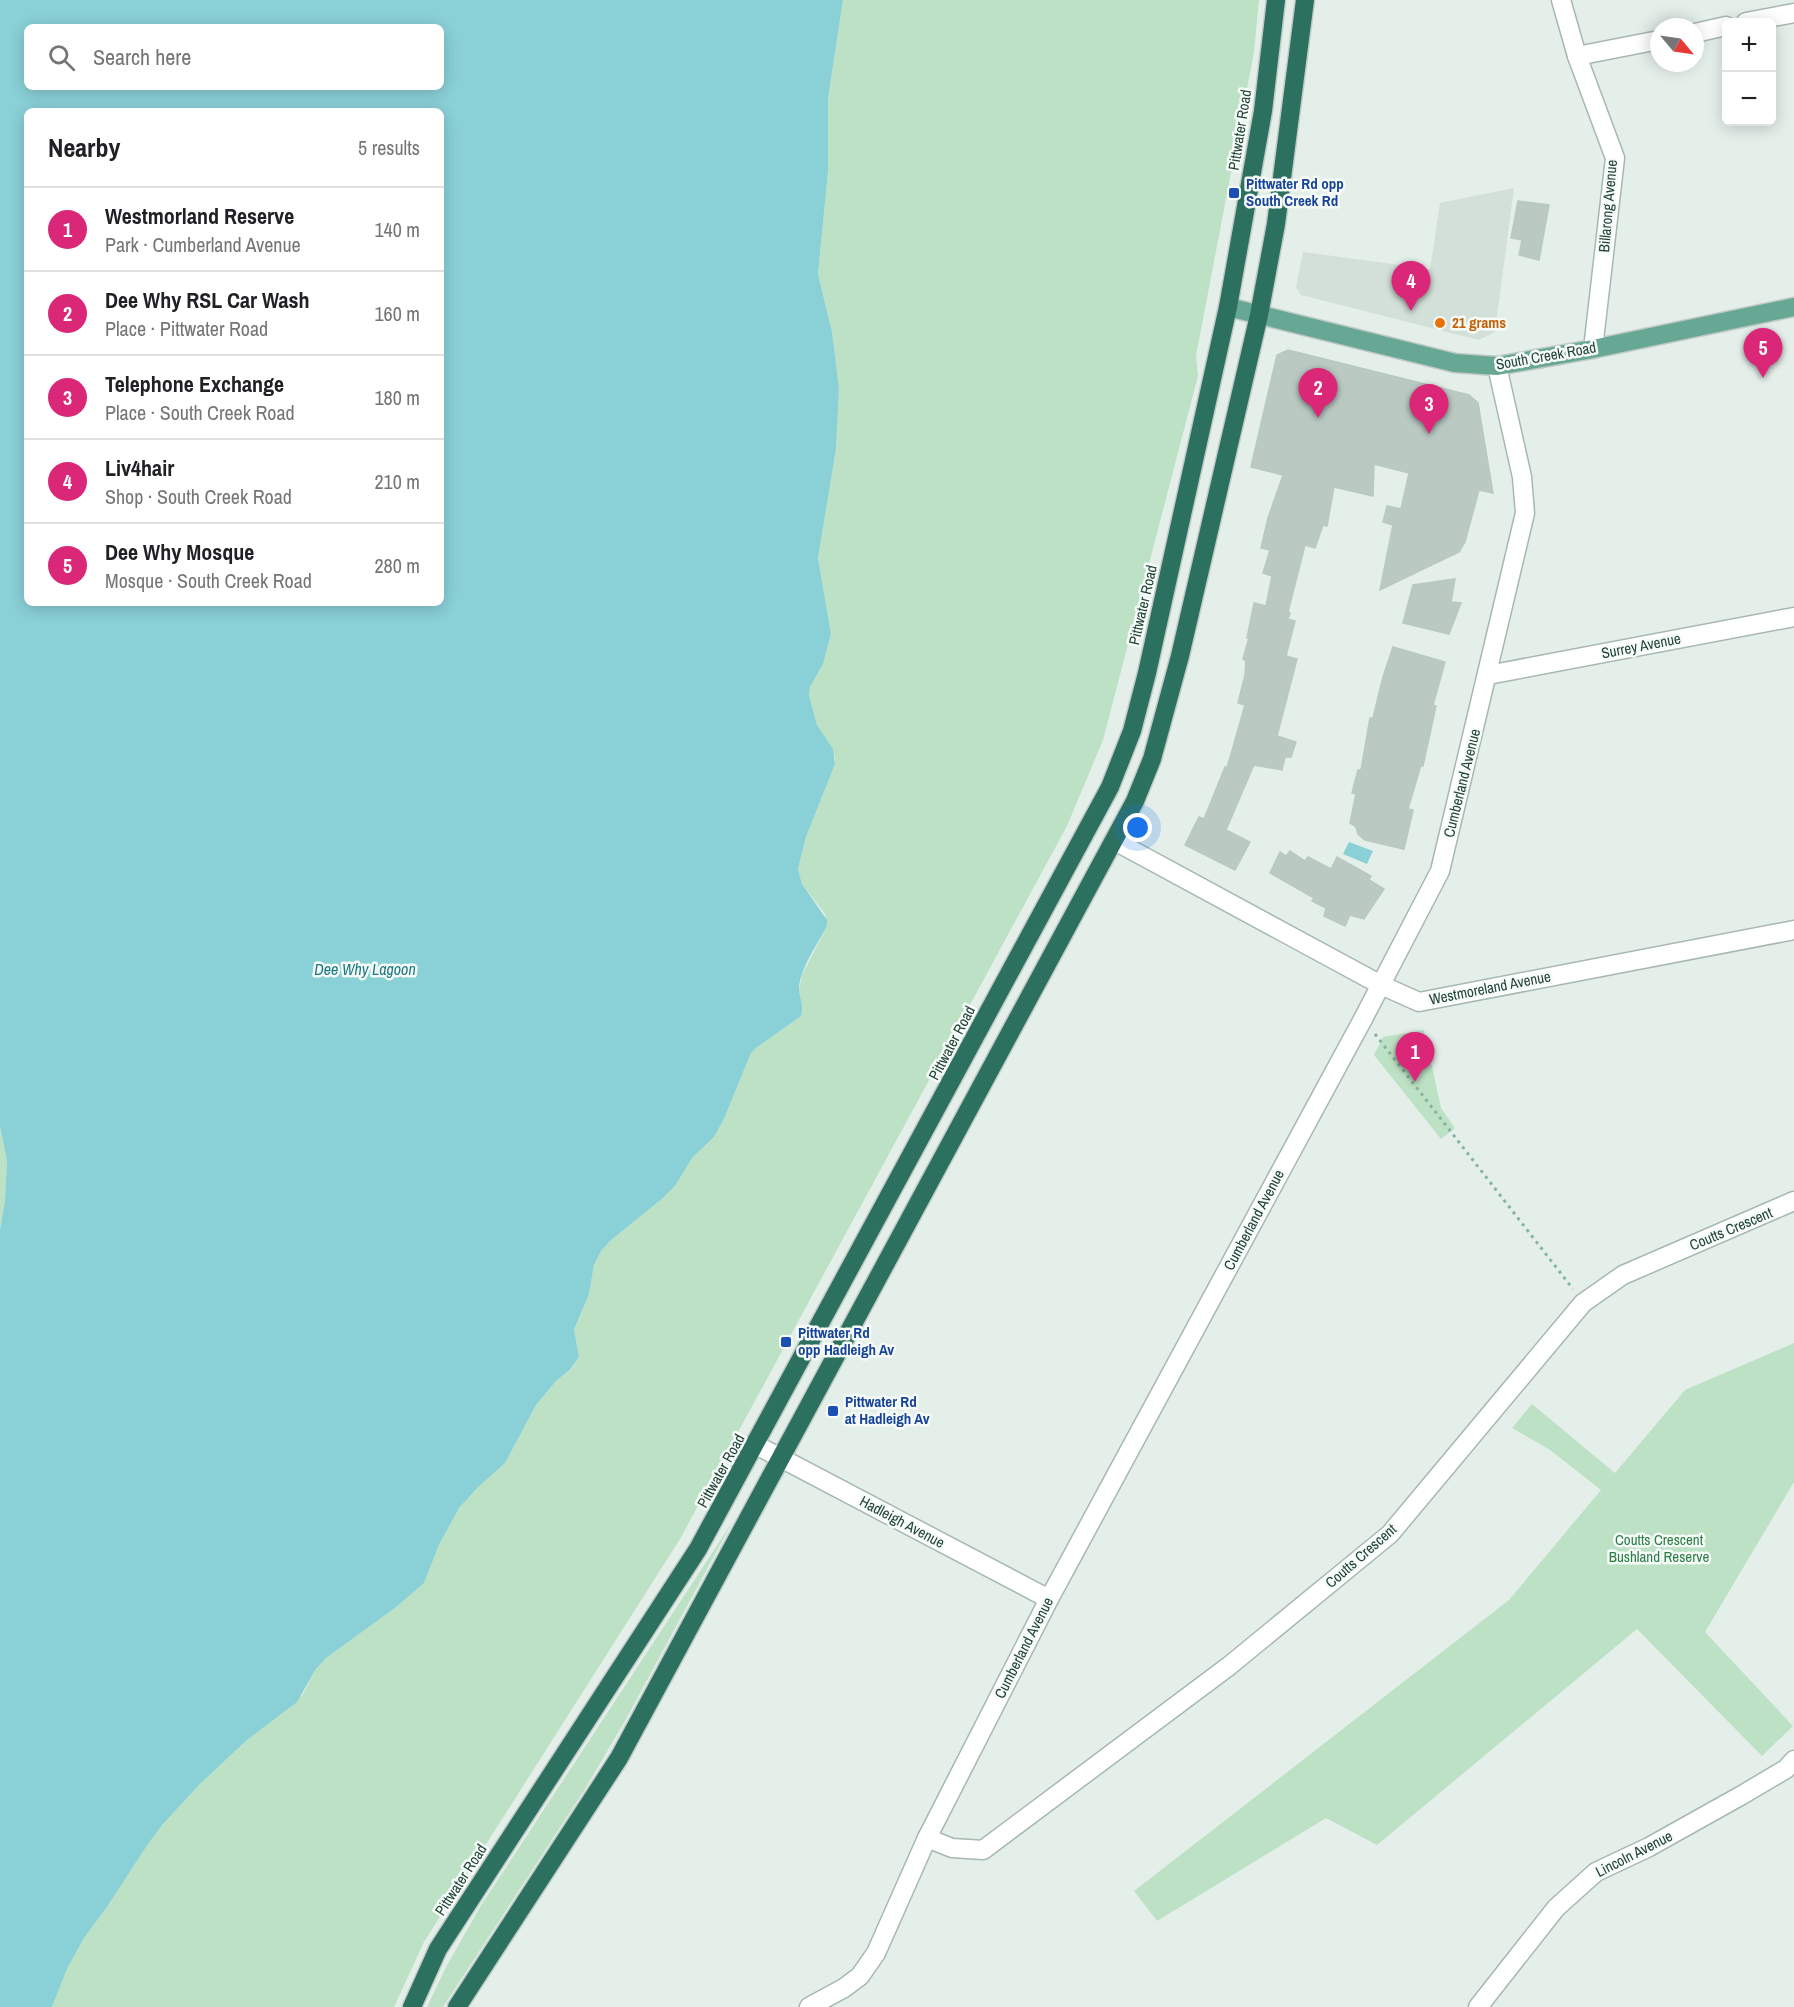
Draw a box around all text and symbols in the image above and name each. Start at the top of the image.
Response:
north arrow [1650,18,1704,72]
map controls [1722,18,1776,126]
button: + [1722,18,1776,72]
search box [24,24,444,90]
icon: search [45,41,78,74]
text: Search here [93,42,191,72]
button: − [1722,72,1776,126]
street label: Pittwater Road [1223,88,1256,172]
text: Nearby [48,130,120,165]
text: 5 results [358,134,420,161]
street label: Billarong Avenue [1593,159,1622,253]
place label: Pittwater Rd opp South Creek Rd [1246,173,1344,211]
marker: Pittwater Rd opp South Creek Rd [1227,186,1241,200]
text: Westmorland Reserve [105,201,294,231]
text: 1 [63,216,72,243]
text: 140 m [374,216,420,243]
text: Park · Cumberland Avenue [105,231,301,258]
pin: 4 [1392,262,1430,311]
text: Dee Why RSL Car Wash [105,285,310,315]
text: 2 [63,300,72,327]
text: 160 m [374,300,420,327]
place label: 21 grams [1452,312,1506,333]
text: Place · Pittwater Road [105,315,268,342]
marker: 21 grams [1433,316,1447,330]
pin: 5 [1744,328,1782,378]
street label: South Creek Road [1494,336,1598,375]
pin: 2 [1298,368,1338,418]
text: Telephone Exchange [105,369,284,399]
text: 3 [63,384,72,411]
text: 180 m [374,384,420,411]
pin: 3 [1410,384,1448,434]
text: Place · South Creek Road [105,399,295,426]
text: Liv4hair [105,453,174,483]
text: 4 [63,468,72,495]
text: 210 m [374,468,420,495]
text: Shop · South Creek Road [105,483,292,510]
text: Dee Why Mosque [105,537,254,567]
text: 5 [63,552,72,579]
text: 280 m [374,552,420,579]
street label: Pittwater Road [1123,563,1162,647]
text: Mosque · South Creek Road [105,567,312,594]
street label: Surrey Avenue [1599,627,1683,663]
street label: Cumberland Avenue [1438,726,1485,839]
your location [1123,813,1152,842]
water label: Dee Why Lagoon [314,958,416,980]
street label: Westmoreland Avenue [1427,965,1553,1010]
street label: Pittwater Road [923,1002,980,1084]
pin: 1 [1396,1032,1434,1082]
street label: Cumberland Avenue [1218,1166,1289,1274]
street label: Coutts Crescent [1686,1201,1776,1255]
place label: Pittwater Rd opp Hadleigh Av [798,1322,894,1360]
marker: Pittwater Rd opp Hadleigh Av [779,1335,793,1349]
place label: Pittwater Rd at Hadleigh Av [845,1391,930,1429]
marker: Pittwater Rd at Hadleigh Av [826,1404,840,1418]
street label: Pittwater Road [692,1430,749,1511]
street label: Hadleigh Avenue [856,1490,949,1553]
street label: Coutts Crescent [1321,1518,1401,1592]
park label: Coutts Crescent Bushland Reserve [1609,1529,1709,1567]
street label: Cumberland Avenue [989,1593,1058,1702]
street label: Lincoln Avenue [1592,1825,1676,1882]
street label: Pittwater Road [430,1840,492,1920]

